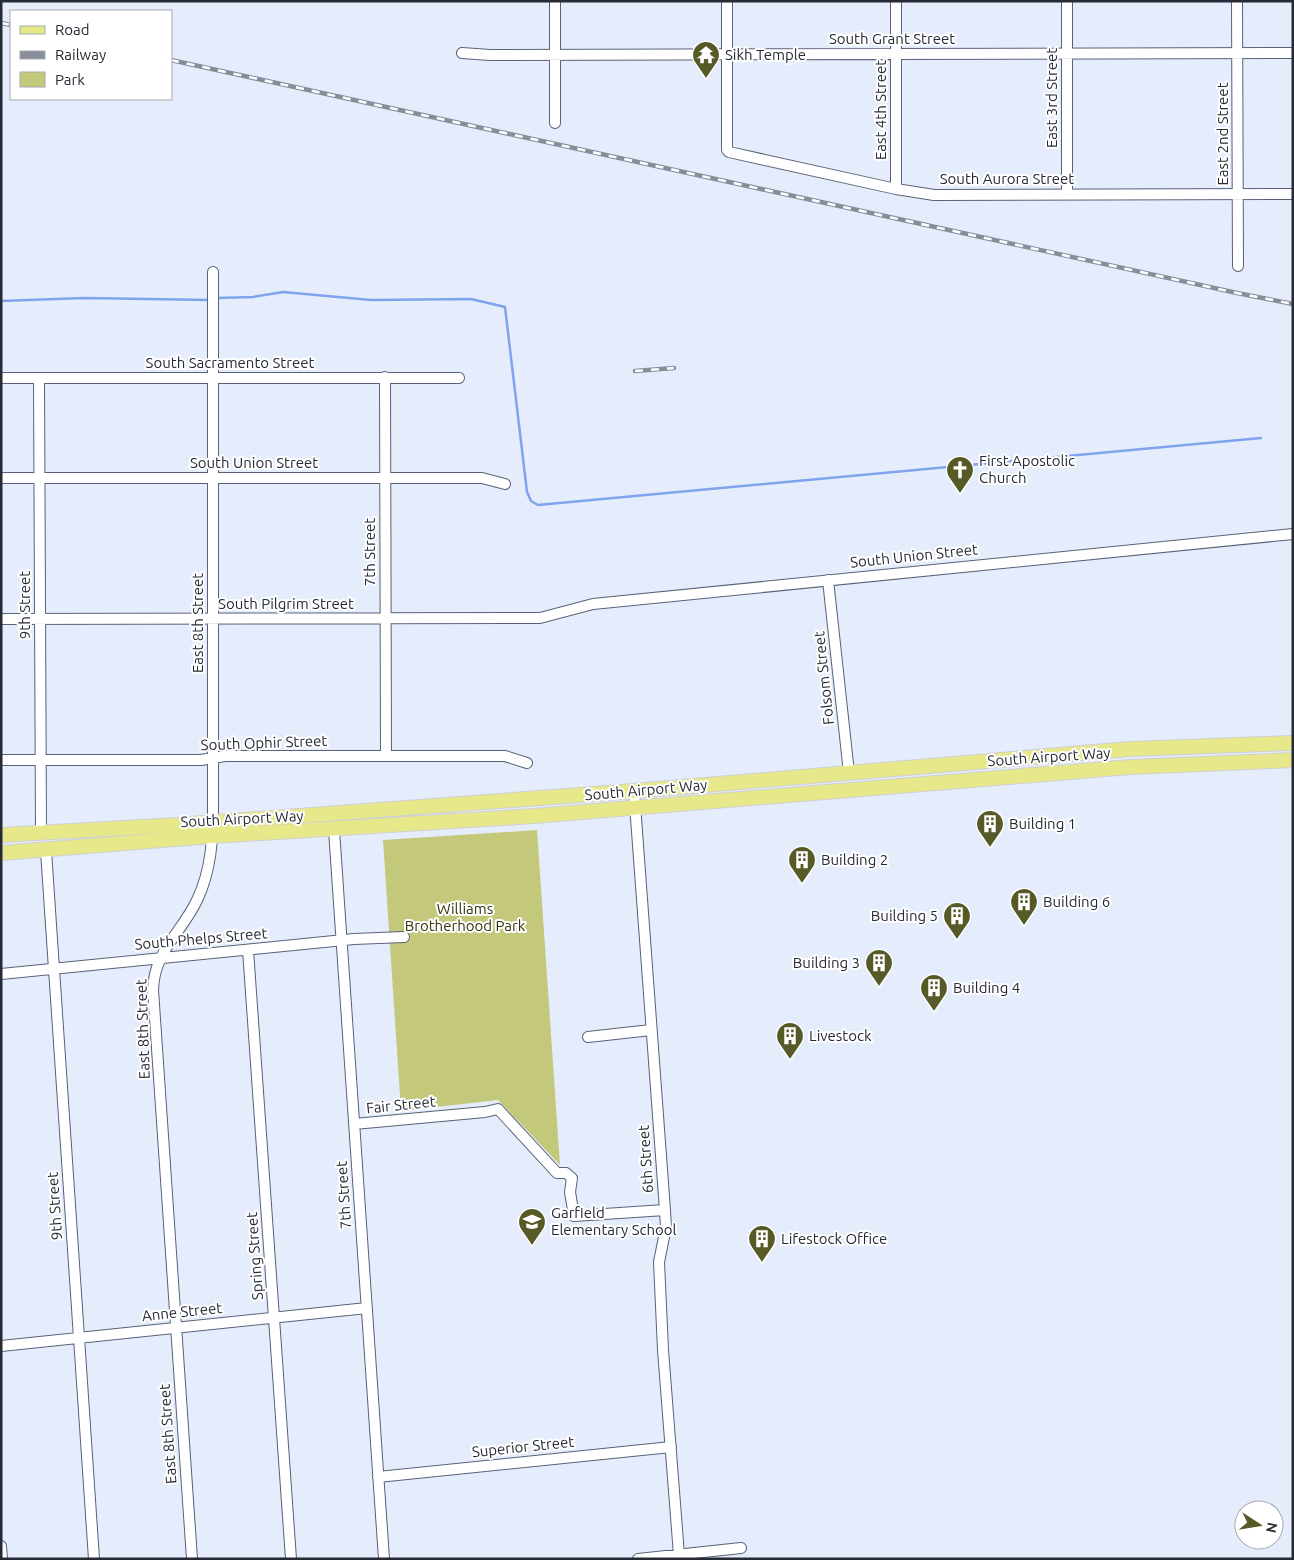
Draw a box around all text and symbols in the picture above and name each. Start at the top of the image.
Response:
legend [10,10,172,100]
text: Road [55,21,90,38]
street label: South Grant Street [829,30,955,47]
temple icon: Sikh Temple [691,40,721,79]
text: Railway [55,46,106,63]
place label: Sikh Temple [725,46,806,63]
street label: East 3rd Street [1043,48,1060,148]
street label: East 4th Street [872,60,889,160]
text: Park [55,71,85,88]
street label: East 2nd Street [1214,82,1231,186]
street label: South Aurora Street [940,170,1074,187]
street label: South Sacramento Street [146,354,314,371]
place label: First Apostolic Church [979,452,1075,486]
street label: South Union Street [190,454,318,471]
church icon: First Apostolic Church [945,455,975,494]
street label: 7th Street [361,518,378,586]
street label: South Union Street [849,540,979,571]
street label: 9th Street [16,571,33,639]
street label: East 8th Street [189,573,206,673]
street label: South Pilgrim Street [218,595,354,612]
street label: Folsom Street [810,630,837,726]
street label: South Ophir Street [200,732,328,753]
street label: South Airport Way [987,744,1111,769]
street label: South Airport Way [584,776,708,803]
street label: South Airport Way [180,807,304,830]
building icon: Building 1 [975,809,1005,848]
place label: Building 1 [1009,815,1076,832]
building icon: Building 2 [787,845,817,884]
place label: Building 2 [821,851,888,868]
building icon: Building 6 [1009,887,1039,926]
place label: Building 6 [1043,893,1110,910]
park label: Williams Brotherhood Park [405,900,526,934]
building icon: Building 5 [942,901,972,940]
place label: Building 5 [871,907,938,924]
street label: South Phelps Street [134,924,268,953]
building icon: Building 3 [864,948,894,987]
place label: Building 3 [793,954,860,971]
building icon: Building 4 [919,973,949,1012]
street label: East 8th Street [132,979,153,1079]
place label: Building 4 [953,979,1020,996]
building icon: Livestock [775,1021,805,1060]
place label: Livestock [809,1027,872,1044]
street label: Fair Street [365,1092,437,1117]
street label: 6th Street [635,1124,656,1194]
street label: 7th Street [333,1160,354,1230]
street label: 9th Street [44,1171,65,1241]
place label: Garfield Elementary School [551,1204,677,1238]
school or university icon: Garfield Elementary School [517,1207,547,1246]
street label: Spring Street [243,1211,266,1301]
building icon: Lifestock Office [747,1224,777,1263]
place label: Lifestock Office [781,1230,887,1247]
street label: Anne Street [141,1299,223,1324]
street label: East 8th Street [156,1383,179,1485]
street label: Superior Street [471,1433,575,1460]
north arrow [1234,1500,1284,1550]
text: N [1263,1521,1281,1534]

